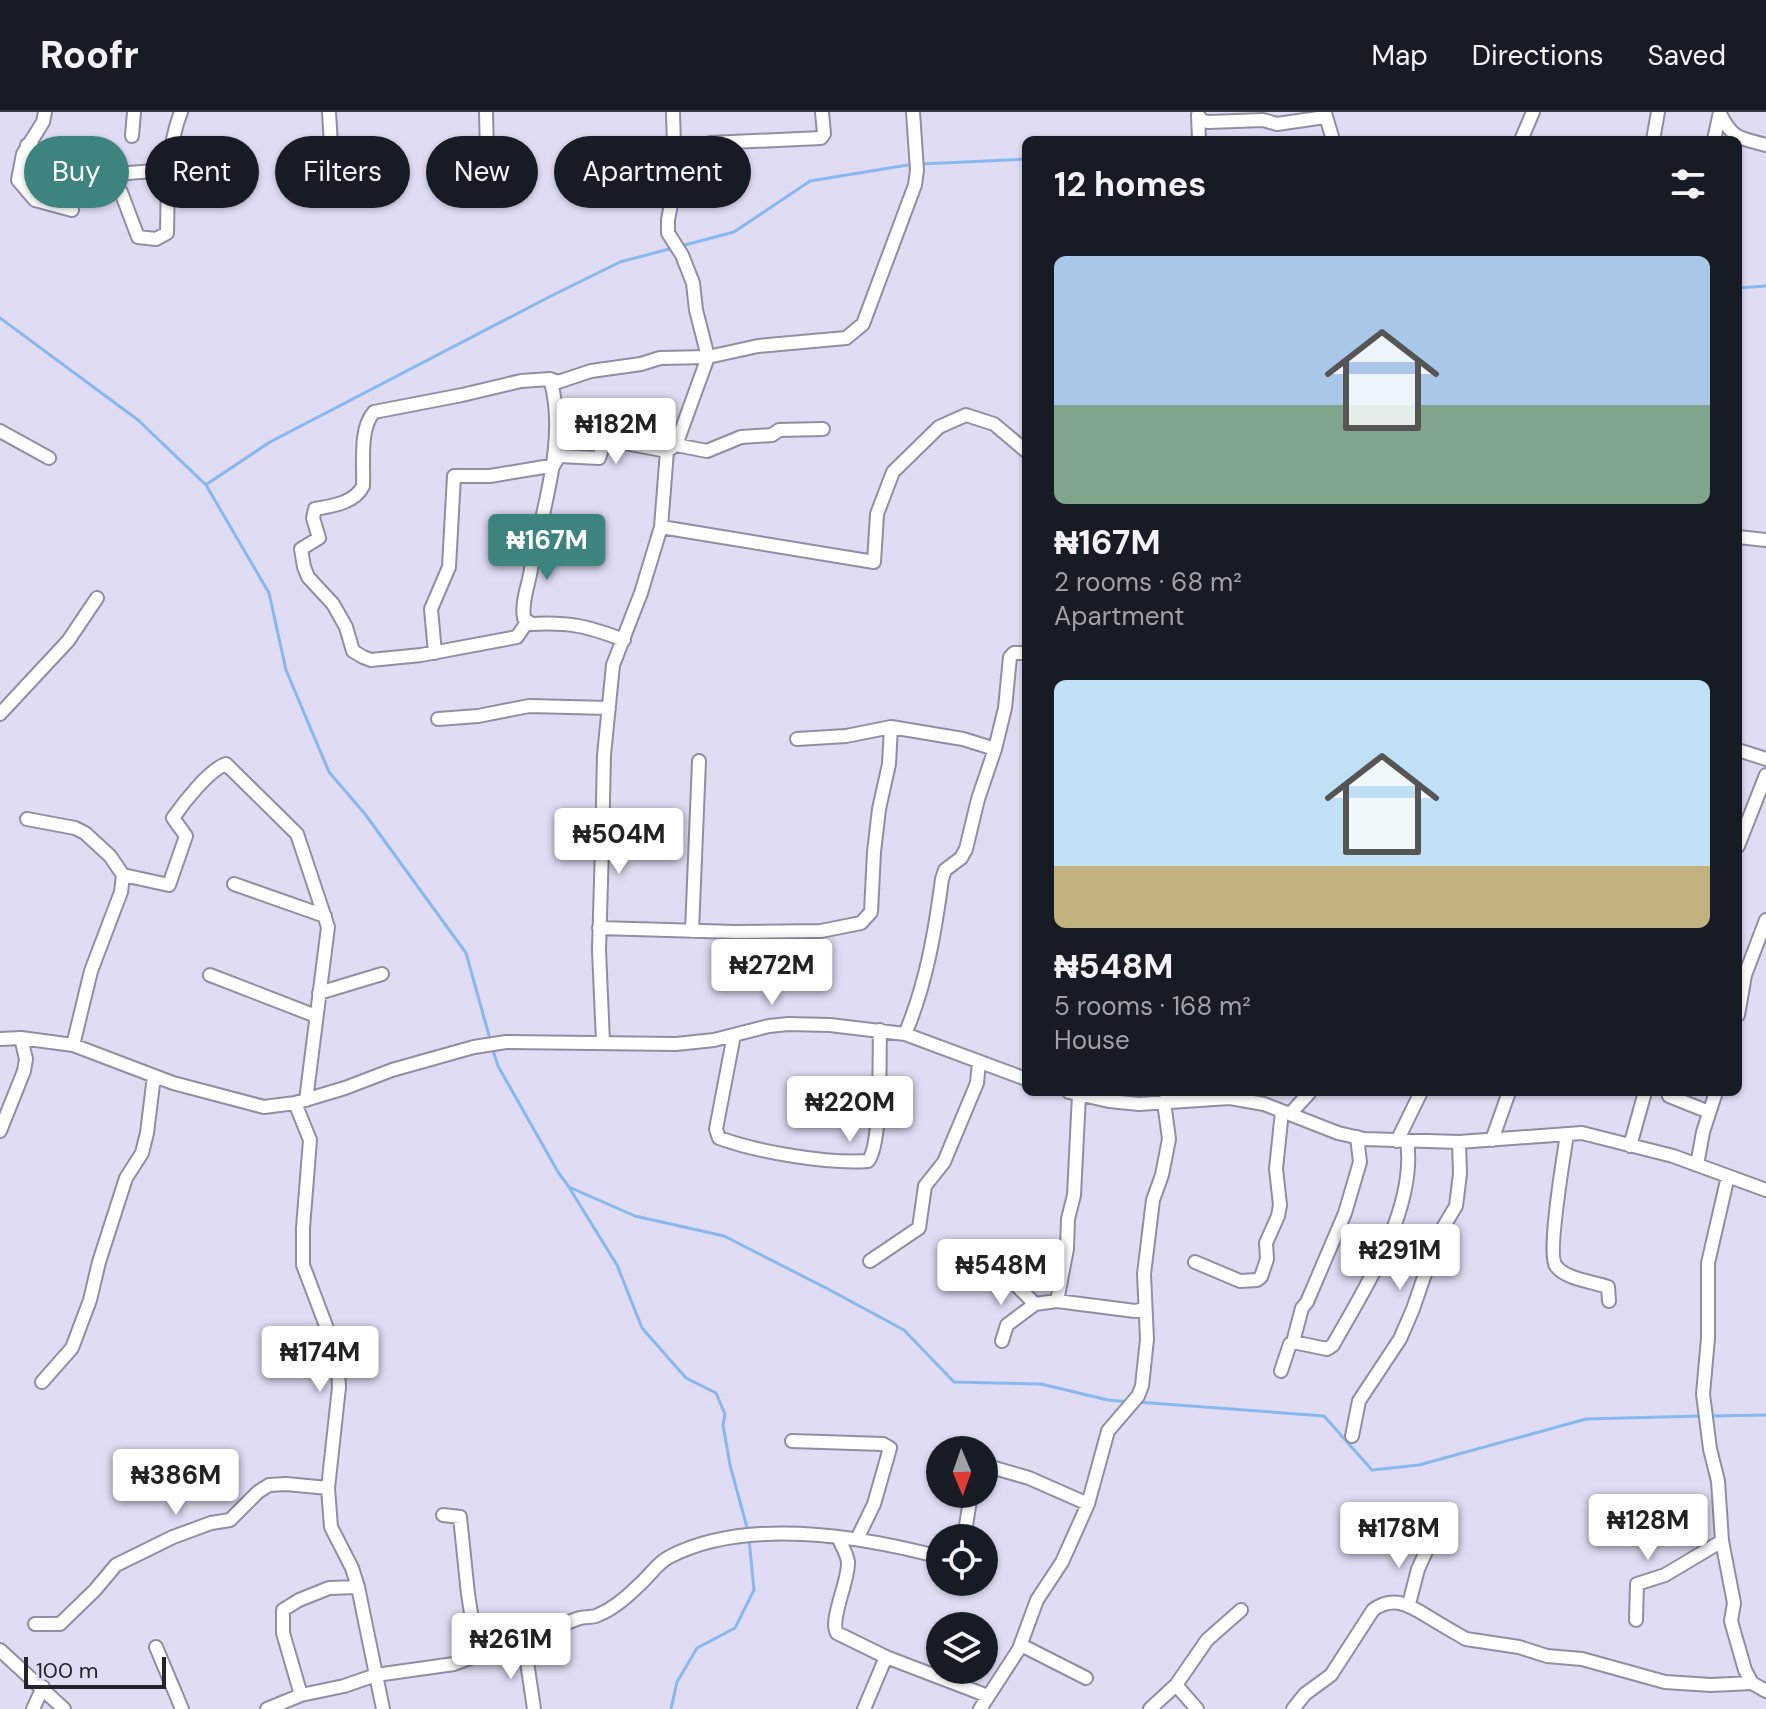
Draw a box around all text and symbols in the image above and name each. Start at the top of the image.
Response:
text: Roofr [40,30,139,80]
text: Map [1371,37,1428,74]
text: Directions [1472,37,1604,74]
text: Saved [1648,37,1726,74]
chip: Buy [24,136,129,208]
chip: Rent [145,136,259,208]
chip: Filters [275,136,410,208]
chip: New [426,136,538,208]
chip: Apartment [554,136,751,208]
text: 12 homes [1054,162,1206,207]
icon: filters [1666,162,1710,206]
icon: home [1310,308,1454,452]
pin: ₦182M [560,398,672,466]
text: ₦182M [575,407,657,441]
pin: ₦167M [491,514,603,582]
text: ₦167M [1054,520,1161,565]
text: ₦167M [506,523,588,557]
text: 2 rooms · 68 m² [1054,565,1242,599]
text: Apartment [1054,599,1185,633]
icon: home [1310,732,1454,876]
pin: ₦504M [563,808,675,876]
text: ₦504M [572,817,666,851]
pin: ₦272M [716,939,828,1007]
text: ₦548M [1054,944,1173,989]
text: ₦272M [729,948,815,982]
text: 5 rooms · 168 m² [1054,989,1251,1023]
text: House [1054,1023,1130,1057]
pin: ₦220M [794,1076,906,1144]
text: ₦220M [805,1085,895,1119]
pin: ₦291M [1344,1224,1456,1292]
text: ₦291M [1359,1233,1441,1267]
pin: ₦548M [945,1239,1057,1307]
text: ₦548M [955,1248,1047,1282]
pin: ₦174M [264,1326,376,1394]
text: ₦174M [280,1335,360,1369]
north arrow [926,1436,998,1508]
map controls [926,1436,998,1684]
pin: ₦386M [120,1449,232,1517]
text: ₦386M [131,1458,221,1492]
pin: ₦128M [1592,1494,1704,1562]
pin: ₦178M [1343,1502,1455,1570]
text: ₦128M [1607,1503,1689,1537]
text: ₦178M [1358,1511,1440,1545]
button: locate [926,1524,998,1596]
button: layers [926,1612,998,1684]
pin: ₦261M [455,1613,567,1681]
text: ₦261M [470,1622,552,1656]
scale bar [24,1653,166,1689]
text: 100 m [36,1656,98,1685]

